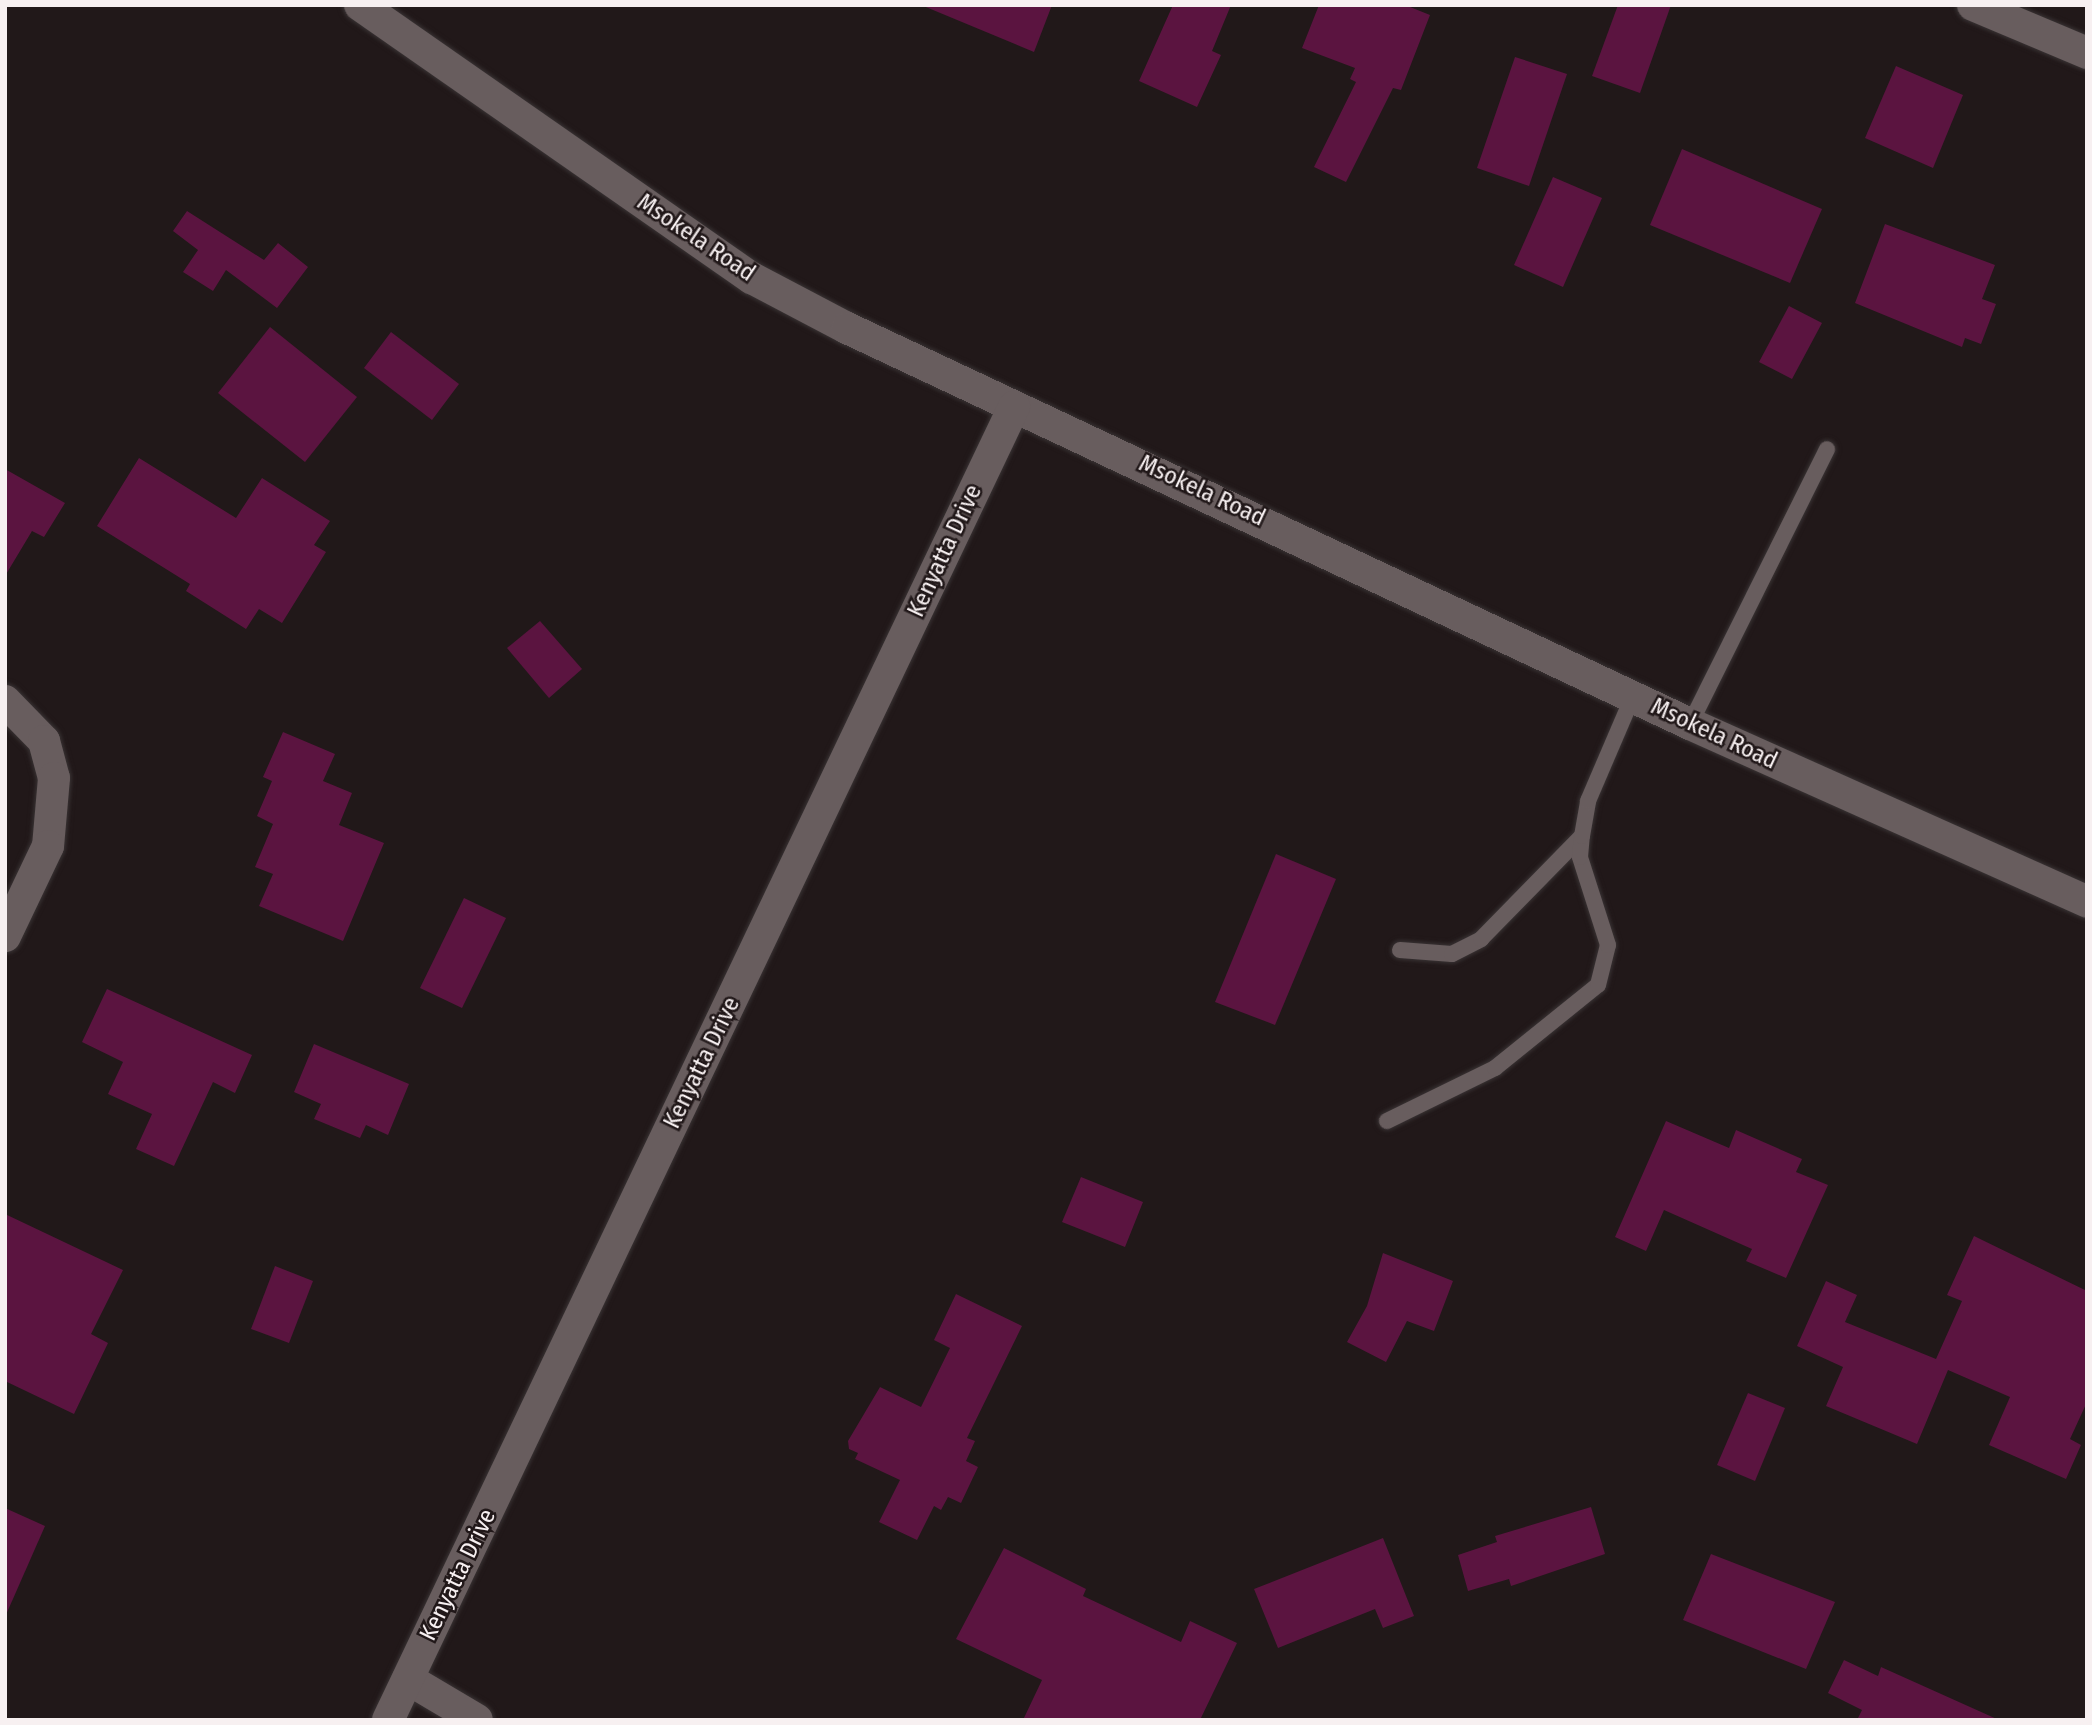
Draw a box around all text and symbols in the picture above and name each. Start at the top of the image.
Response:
street label: Msokela Road [632,188,760,288]
street label: Msokela Road [1134,449,1270,533]
street label: Kenyatta Drive [902,480,988,622]
street label: Msokela Road [1646,692,1782,776]
street label: Kenyatta Drive [658,993,746,1133]
street label: Kenyatta Drive [414,1505,502,1645]

